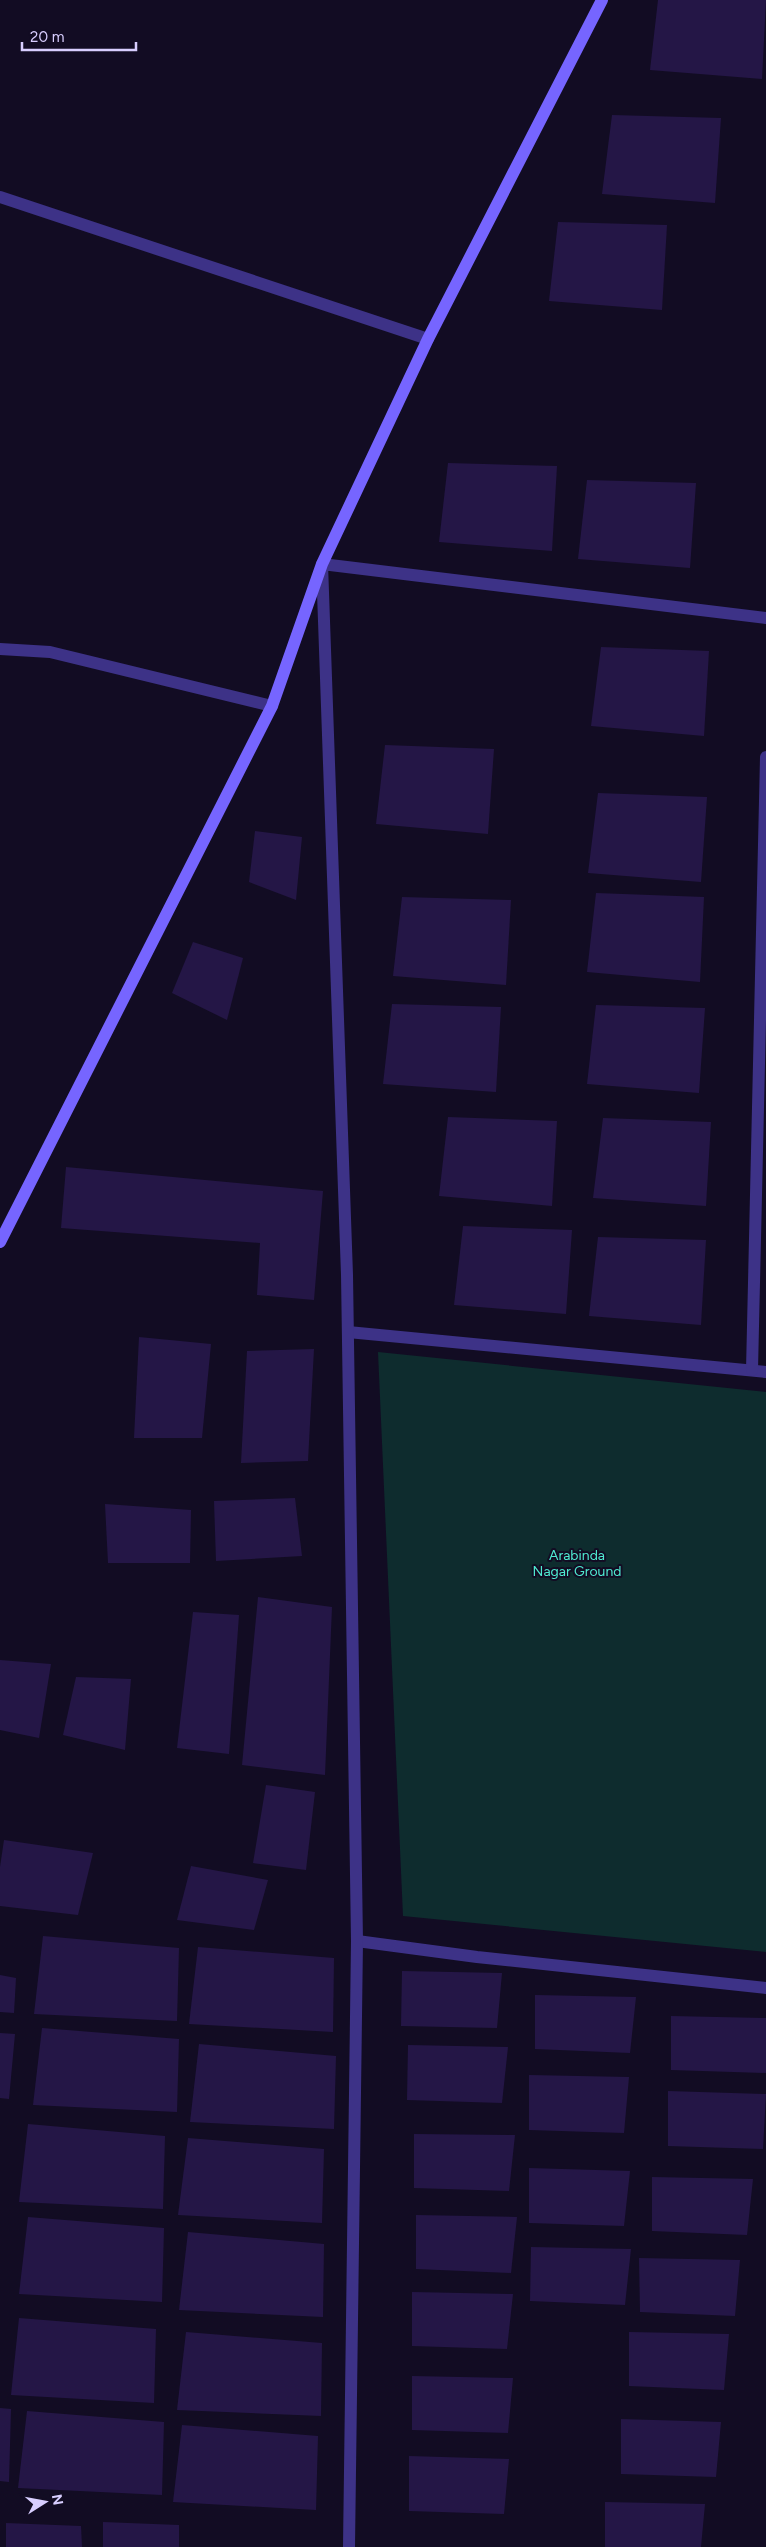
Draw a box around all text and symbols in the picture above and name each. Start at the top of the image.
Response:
scale bar [22,20,136,52]
text: 20 m [30,28,64,46]
park label: Arabinda Nagar Ground [533,1547,621,1580]
north arrow [20,2477,70,2527]
text: N [48,2493,67,2507]

